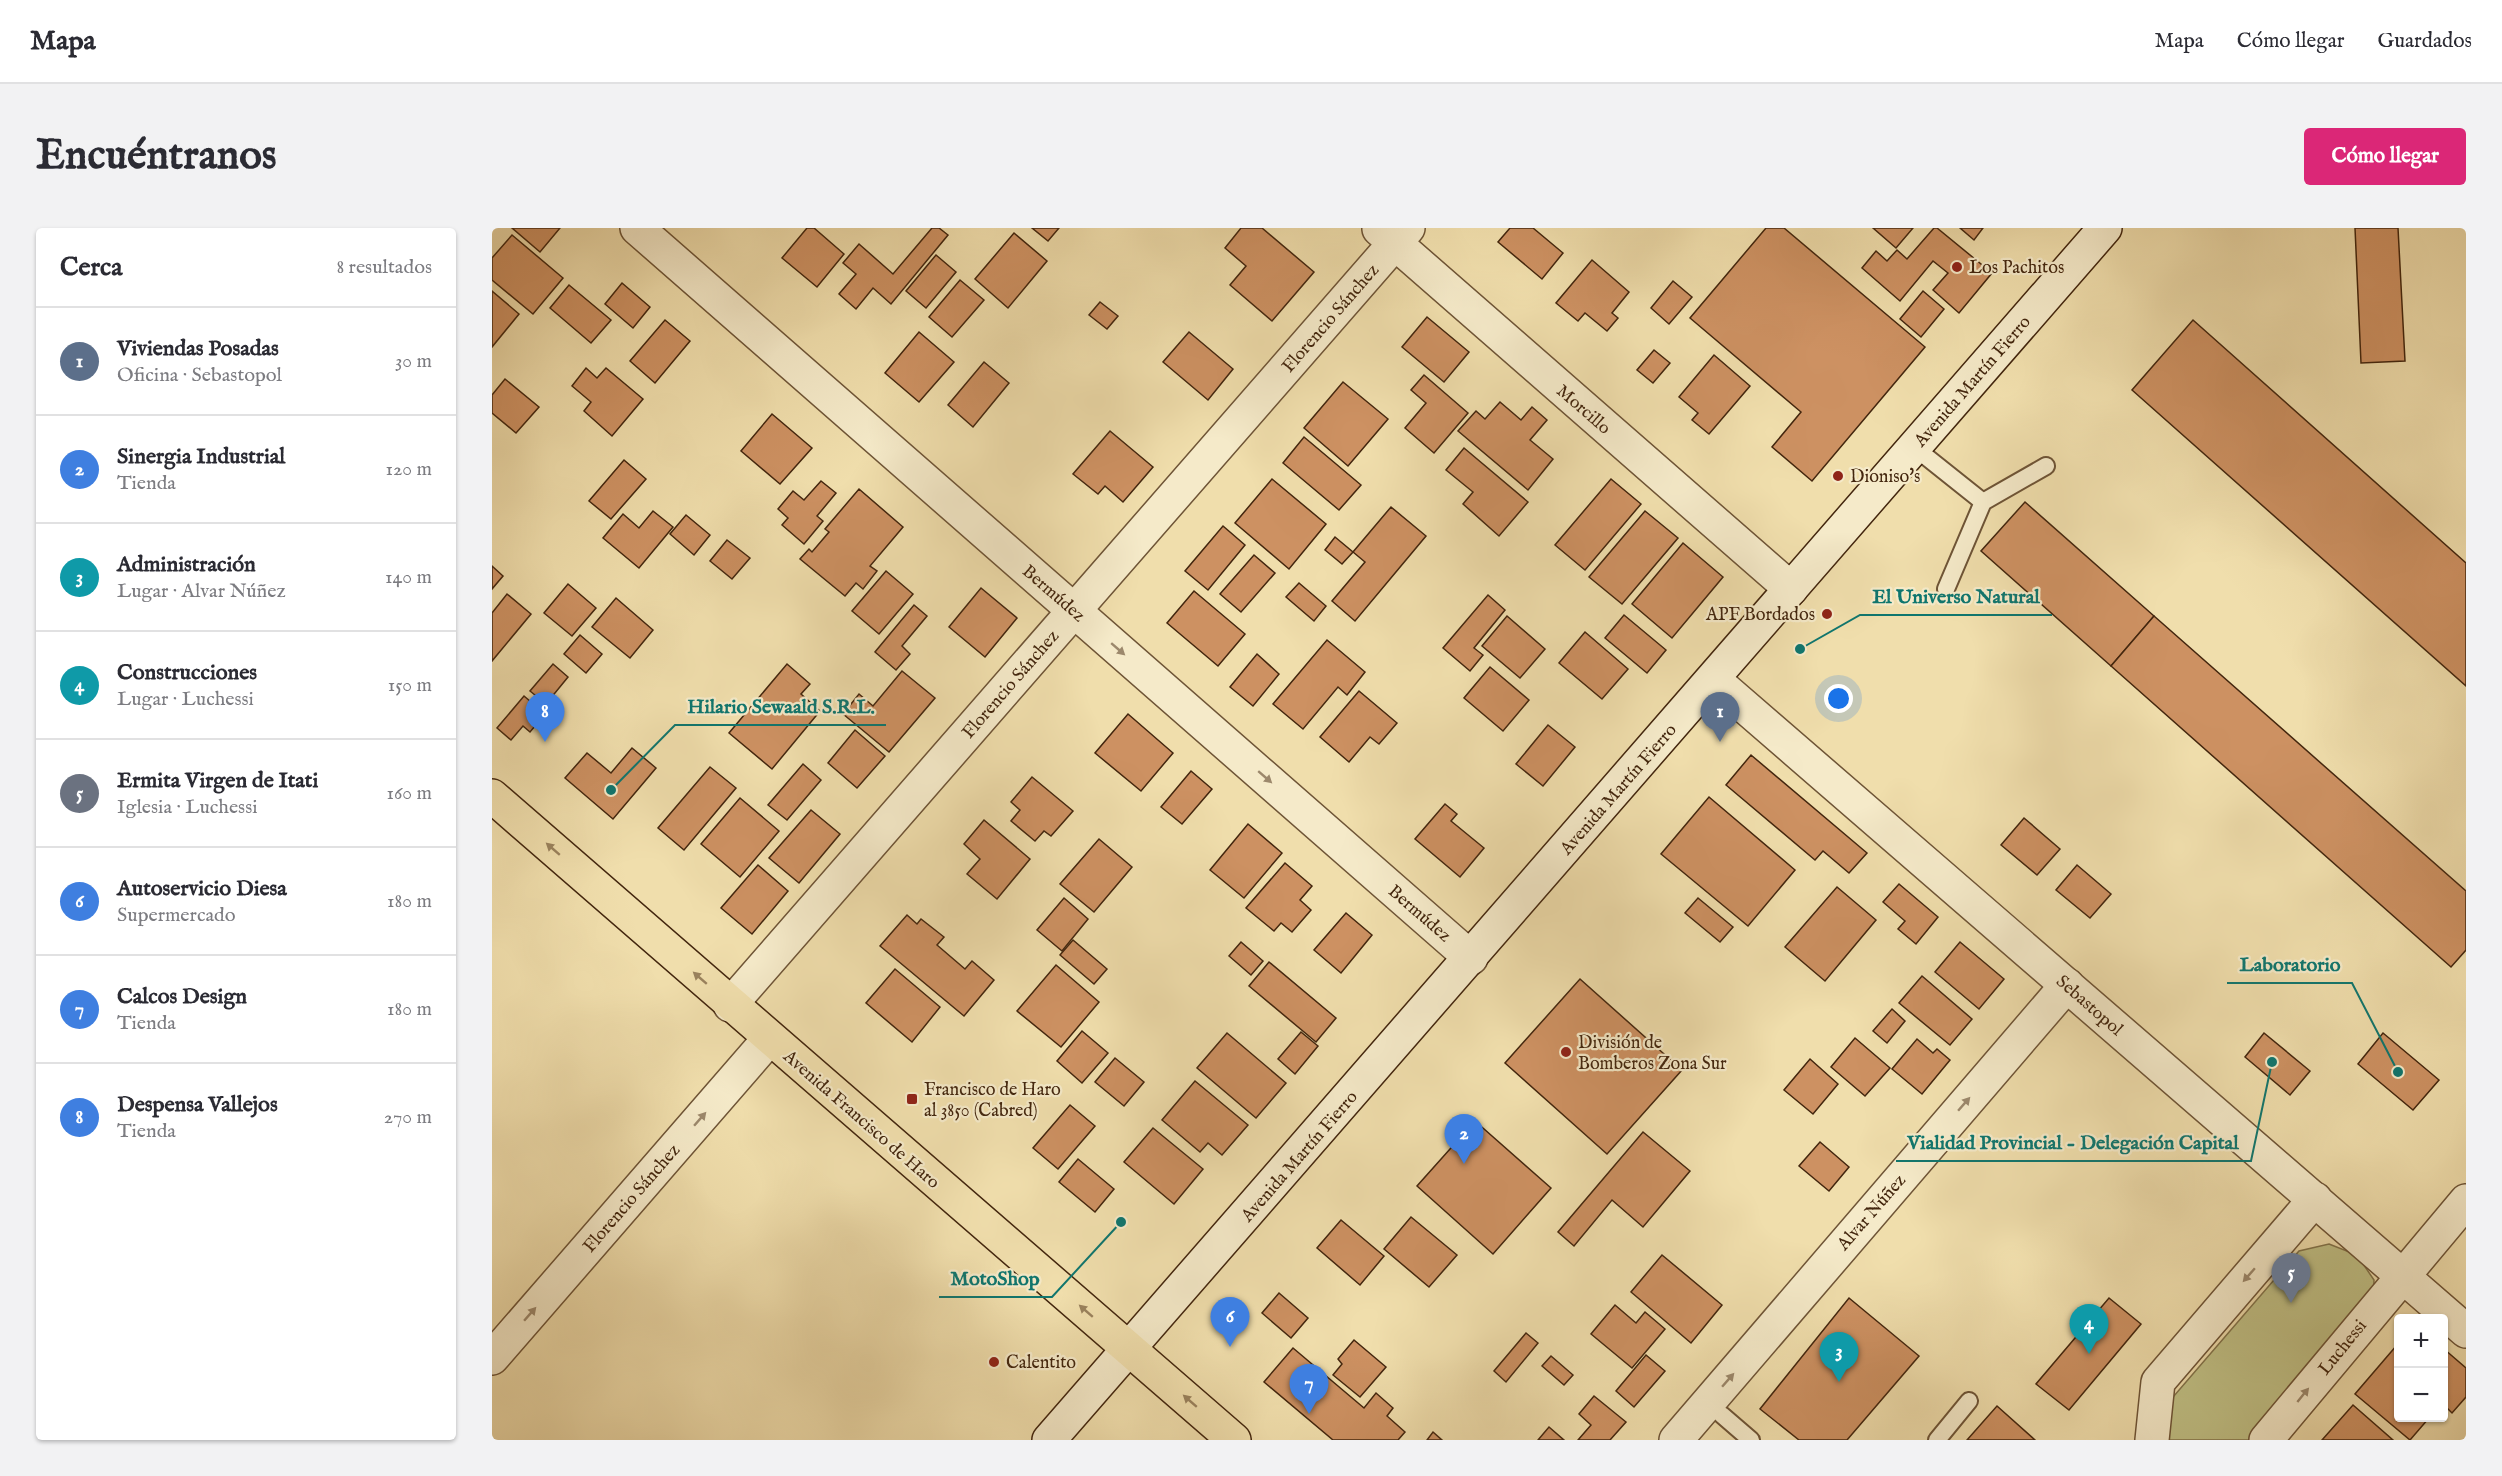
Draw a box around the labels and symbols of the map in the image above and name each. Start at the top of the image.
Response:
place label: Los Pachitos [1969,257,2064,280]
street label: Florencio Sánchez [1278,260,1385,378]
marker: Los Pachitos [1950,260,1964,274]
street label: Avenida Martín Fierro [1909,311,2037,453]
street label: Morcillo [1551,380,1615,440]
place label: Dioniso's [1850,466,1920,489]
marker: Dioniso's [1831,469,1845,483]
street label: Bermúdez [1017,560,1089,628]
callout: El Universo Natural [1860,577,2052,615]
text: El Universo Natural [1872,585,2040,610]
place label: APF Bordados [1705,604,1815,627]
marker: APF Bordados [1820,607,1834,621]
street label: Florencio Sánchez [958,626,1065,744]
one-way arrow [1110,642,1125,655]
your location [1824,684,1853,713]
callout: Hilario Sewaald S.R.L. [675,687,886,725]
pin: 8 [526,692,564,742]
pin: 1 [1700,692,1740,742]
text: Hilario Sewaald S.R.L. [687,695,875,720]
street label: Avenida Martín Fierro [1555,719,1683,861]
one-way arrow [1257,770,1272,783]
one-way arrow [545,843,561,856]
street label: Bermúdez [1383,880,1455,948]
callout: Laboratorio [2227,945,2352,983]
text: Laboratorio [2239,953,2341,978]
street label: Sebastopol [2051,971,2127,1042]
one-way arrow [693,972,708,985]
place label: División de Bomberos Zona Sur [1578,1032,1727,1076]
street label: Avenida Francisco de Haro [777,1045,944,1195]
marker: División de Bomberos Zona Sur [1559,1045,1573,1059]
place label: Francisco de Haro al 3850 (Cabred) [924,1079,1061,1123]
street label: Avenida Martín Fierro [1236,1086,1364,1228]
marker: Francisco de Haro al 3850 (Cabred) [905,1092,919,1106]
one-way arrow [1958,1096,1971,1112]
one-way arrow [693,1111,706,1127]
pin: 2 [1444,1114,1484,1164]
callout: Vialidad Provincial - Delegación Capital [1896,1123,2251,1161]
text: Vialidad Provincial - Delegación Capital [1906,1131,2239,1156]
street label: Florencio Sánchez [579,1140,686,1258]
street label: Alvar Núñez [1832,1170,1912,1257]
pin: 5 [2272,1254,2310,1303]
callout: MotoShop [939,1259,1052,1297]
text: MotoShop [950,1267,1040,1292]
one-way arrow [2243,1268,2256,1283]
pin: 6 [1210,1298,1250,1347]
pin: 4 [2070,1304,2108,1354]
one-way arrow [1079,1305,1094,1318]
one-way arrow [523,1307,536,1322]
street label: Luchessi [2314,1315,2373,1380]
pin: 3 [1820,1332,1858,1382]
place label: Calentito [1006,1352,1076,1375]
marker: Calentito [987,1355,1001,1369]
pin: 7 [1290,1364,1328,1414]
one-way arrow [1721,1373,1734,1388]
one-way arrow [2297,1387,2310,1403]
one-way arrow [1183,1395,1198,1408]

